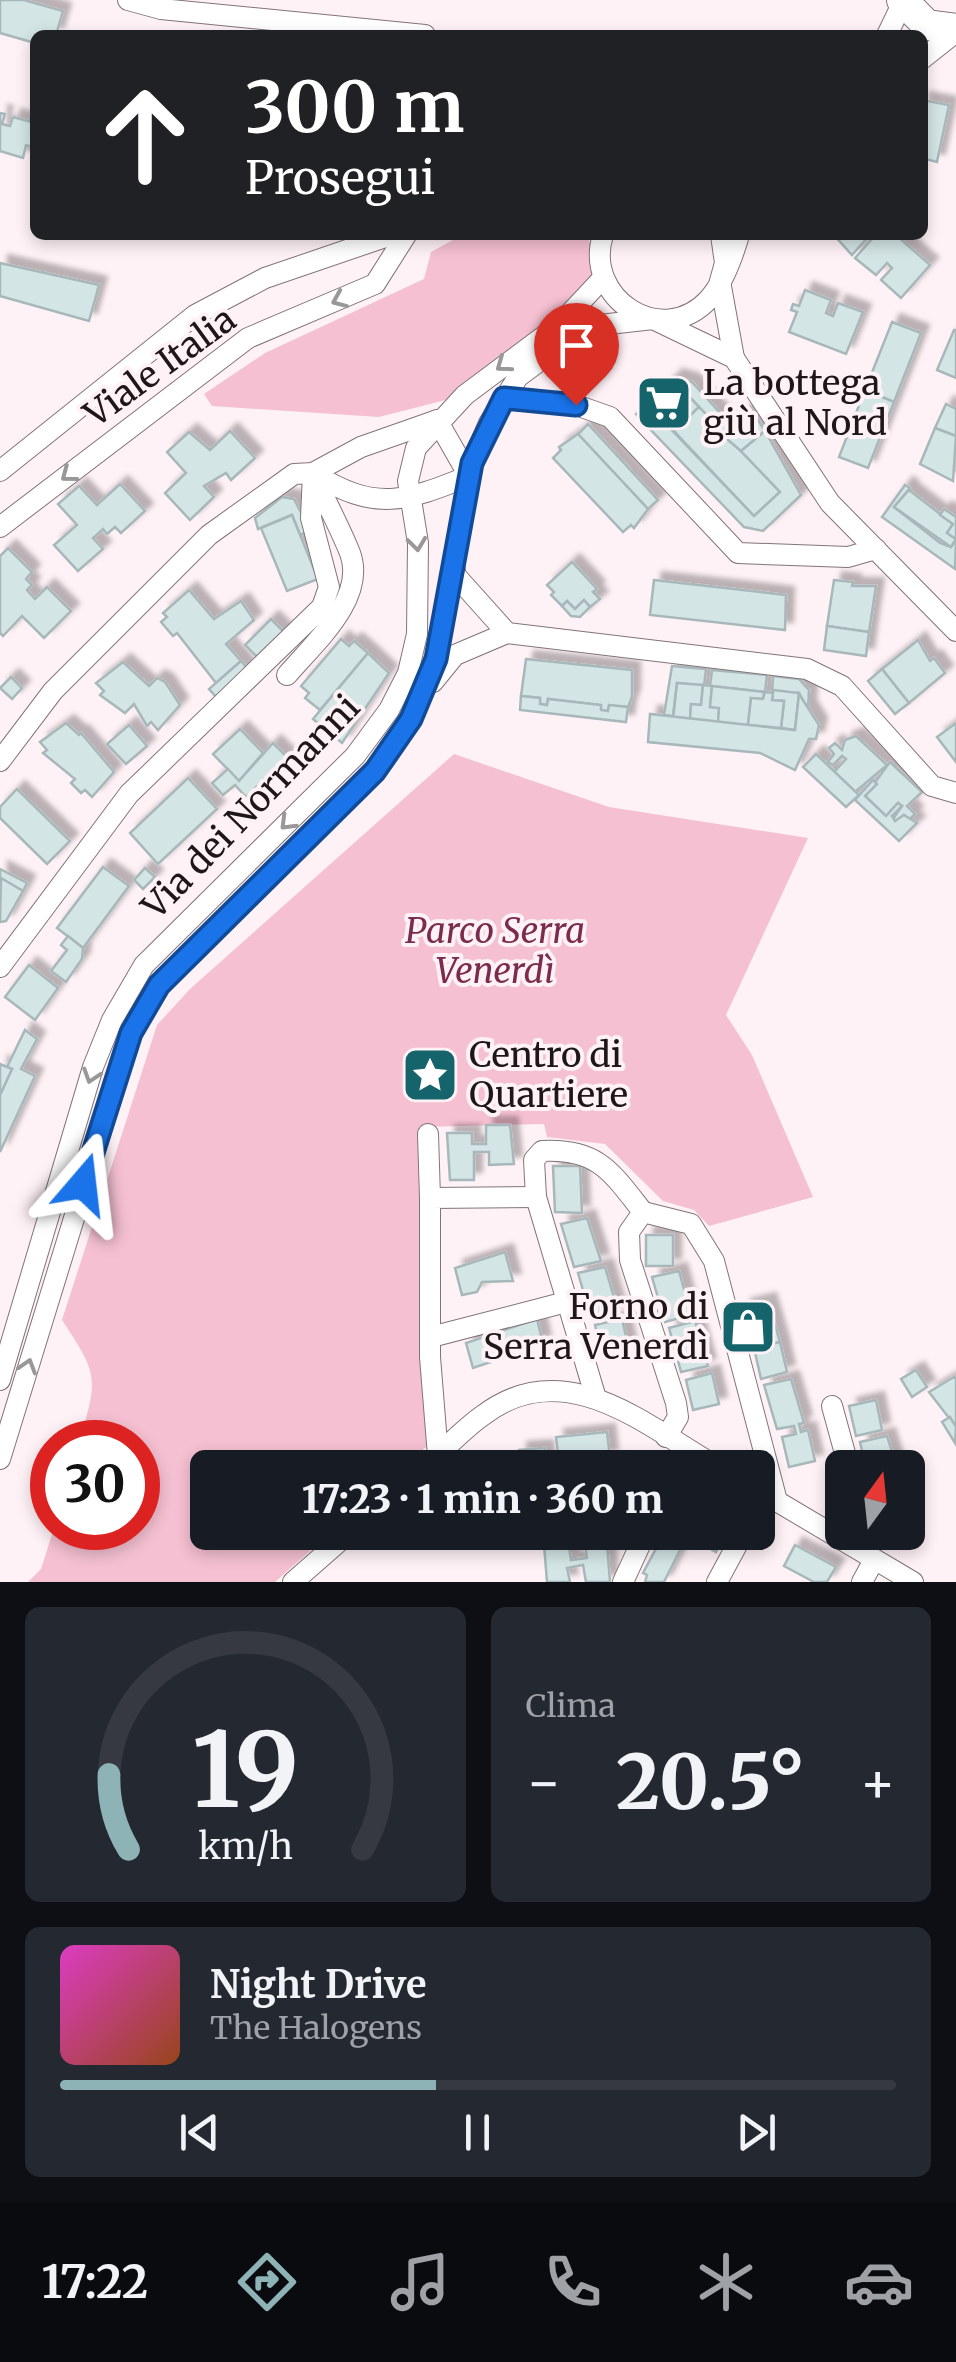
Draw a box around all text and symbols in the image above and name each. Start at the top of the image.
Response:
text: 300 m [245,63,464,151]
icon: ahead [80,70,210,200]
text: Prosegui [245,150,435,206]
one-way arrow [331,288,349,308]
street label: Viale Italia [75,297,244,437]
pin [534,303,619,406]
icon: arrive [549,318,604,373]
one-way arrow [496,353,514,370]
place label: La bottega giù al Nord [703,361,887,445]
supermarket icon: La bottega giù al Nord [634,373,694,433]
one-way arrow [61,463,79,481]
one-way arrow [406,536,427,552]
street label: Via dei Normanni [132,686,369,929]
one-way arrow [280,811,298,829]
park label: Parco Serra Venerdì [405,909,585,993]
place label: Centro di Quartiere [469,1033,628,1117]
place icon: Centro di Quartiere [400,1045,460,1105]
one-way arrow [82,1067,102,1084]
position arrow [31,1132,135,1236]
place label: Forno di Serra Venerdì [483,1285,709,1369]
shop icon: Forno di Serra Venerdì [718,1297,778,1357]
one-way arrow [16,1358,37,1375]
speed limit sign: 30 [30,1420,160,1550]
north arrow [825,1450,925,1550]
map controls [825,1450,925,1550]
text: 17:23 · 1 min · 360 m [302,1476,663,1523]
text: Clima [526,1686,616,1726]
text: 19 [192,1705,299,1835]
text: 20.5° [616,1735,806,1829]
text: − [526,1748,562,1817]
text: + [859,1748,896,1817]
text: km/h [198,1824,293,1869]
text: Night Drive [210,1961,427,2008]
text: The Halogens [210,2008,422,2048]
icon: previous [172,2105,227,2160]
icon: pause [450,2105,505,2160]
icon: next [729,2105,784,2160]
icon: directions [232,2247,302,2317]
icon: music [385,2247,455,2317]
icon: phone [538,2247,608,2317]
icon: climate [691,2247,761,2317]
icon: car [844,2247,914,2317]
text: 17:22 [42,2254,148,2310]

